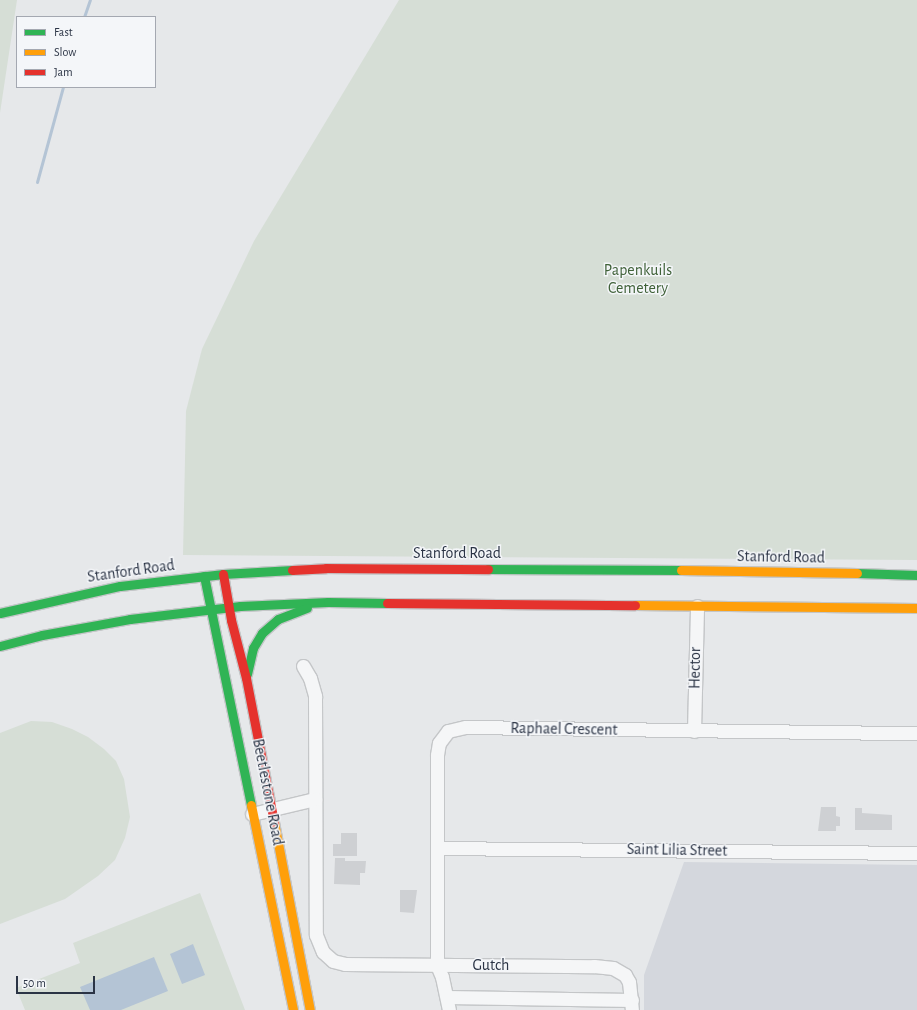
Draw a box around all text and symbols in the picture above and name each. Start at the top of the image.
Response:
legend [16,16,156,88]
text: Fast [54,26,73,38]
text: Slow [54,46,76,58]
text: Jam [54,66,73,78]
park label: Papenkuils Cemetery [604,260,672,298]
street label: Stanford Road [413,543,501,563]
street label: Stanford Road [737,547,825,567]
street label: Stanford Road [86,555,176,587]
street label: Hector [685,647,705,689]
street label: Raphael Crescent [510,718,618,740]
street label: Beetlestone Road [248,737,288,847]
street label: Saint Lilia Street [627,840,727,860]
street label: Gutch [473,955,509,975]
scale bar [18,968,97,994]
text: 50 m [23,977,46,989]

